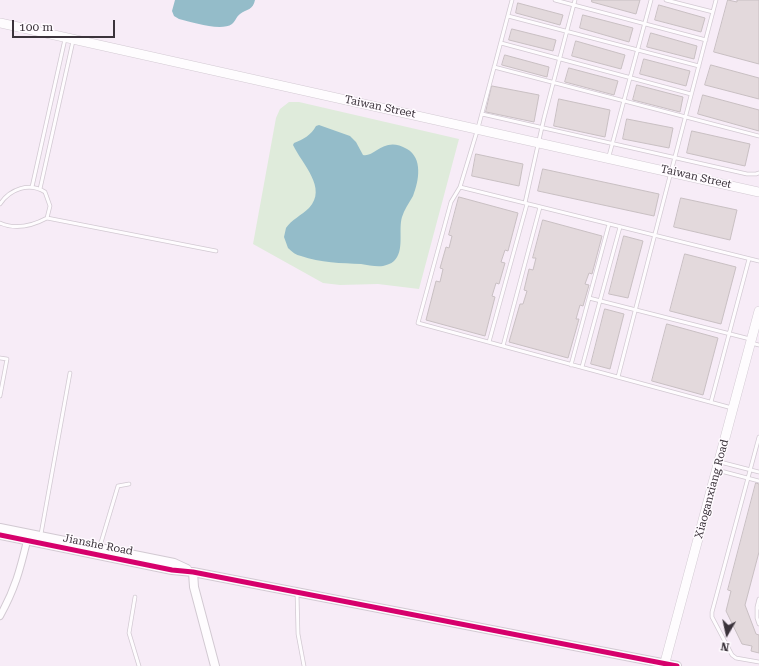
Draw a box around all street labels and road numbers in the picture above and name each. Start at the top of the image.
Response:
street label: Taiwan Street [343,93,417,121]
street label: Taiwan Street [659,162,733,192]
street label: Xiaoganxiang Road [692,438,732,540]
street label: Jianshe Road [62,532,134,558]

